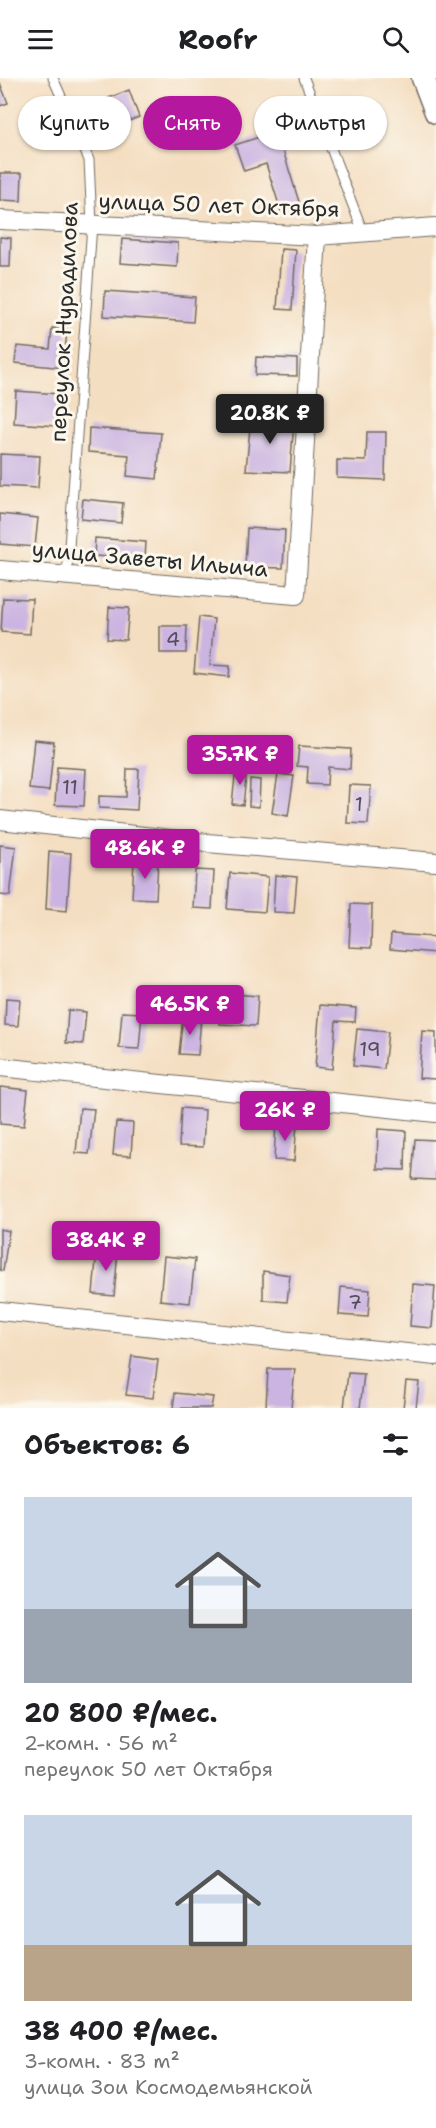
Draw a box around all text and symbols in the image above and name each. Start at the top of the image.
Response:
text: Roofr [178,21,258,58]
icon: menu [24,23,57,56]
icon: search [379,23,412,56]
chip: Купить [18,96,131,150]
chip: Снять [143,96,242,150]
chip: Фильтры [254,96,387,150]
street label: улица 50 лет Октября [98,186,340,224]
street label: переулок Нурадилова [43,201,85,443]
pin: 20.8K ₽ [215,394,325,445]
text: 20.8K ₽ [230,400,310,426]
street label: улица Заветы Ильича [31,534,270,584]
house number: 4 [166,626,180,652]
pin: 35.7K ₽ [185,735,295,786]
text: 35.7K ₽ [201,741,279,767]
house number: 11 [62,774,78,800]
house number: 1 [355,791,363,817]
pin: 48.6K ₽ [90,829,200,880]
text: 48.6K ₽ [104,835,186,861]
pin: 46.5K ₽ [135,985,245,1036]
text: 46.5K ₽ [150,991,230,1017]
house number: 19 [359,1036,381,1062]
pin: 26K ₽ [243,1091,327,1142]
text: 26K ₽ [254,1097,316,1123]
pin: 38.4K ₽ [51,1221,161,1272]
text: 38.4K ₽ [66,1227,146,1253]
house number: 7 [348,1289,362,1315]
text: Объектов: 6 [24,1427,190,1462]
icon: filters [379,1428,412,1461]
icon: home [164,1536,272,1644]
text: 20 800 ₽/мес. [24,1695,218,1730]
text: 2-комн. · 56 m² [24,1730,178,1756]
text: переулок 50 лет Октября [24,1756,273,1782]
icon: home [164,1854,272,1962]
text: 38 400 ₽/мес. [24,2013,218,2048]
text: 3-комн. · 83 m² [24,2048,180,2074]
text: улица Зои Космодемьянской [24,2074,313,2100]

